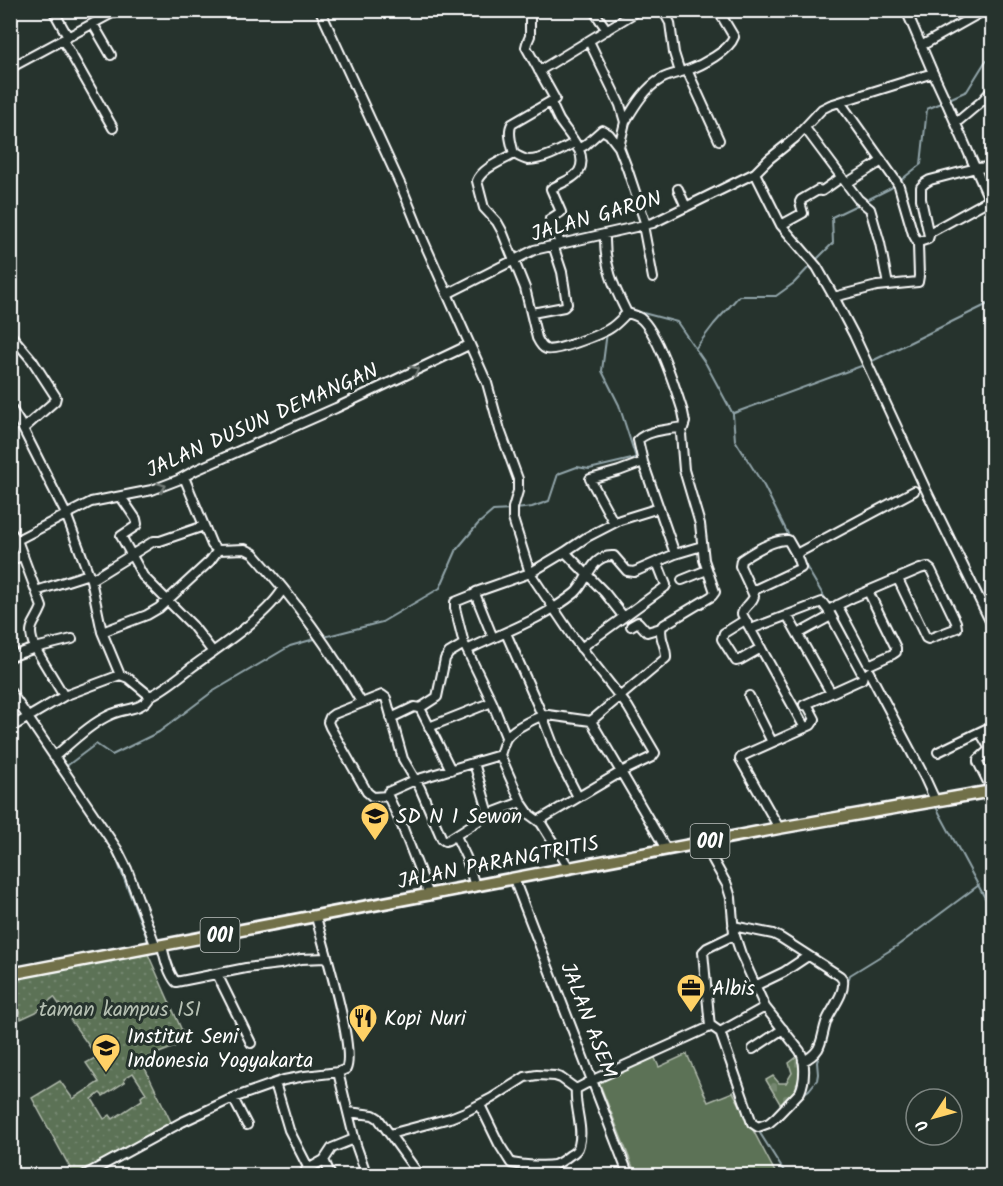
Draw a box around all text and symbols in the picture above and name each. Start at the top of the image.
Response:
street label: JALAN GARON [527,183,666,252]
street label: JALAN DUSUN DEMANGAN [141,355,384,488]
one-way arrow [409,366,420,378]
one-way arrow [156,481,166,494]
school or university icon: SD N 1 Sewon [359,800,391,842]
place label: SD N 1 Sewon [396,801,522,834]
road number: 001 [690,824,730,858]
street label: JALAN PARANGTRITIS [395,828,602,899]
road number: 001 [200,918,240,952]
street label: JALAN ASEM [550,958,625,1084]
office icon: Albis [675,972,707,1014]
place label: Albis [712,973,755,1006]
park label: taman kampus ISI [39,994,201,1027]
restaurant icon: Kopi Nuri [347,1002,379,1044]
place label: Kopi Nuri [384,1003,467,1036]
place label: Institut Seni Indonesia Yogyakarta [127,1021,313,1078]
school or university icon: Institut Seni Indonesia Yogyakarta [90,1032,122,1074]
north arrow [904,1087,964,1147]
text: U [910,1113,936,1136]

